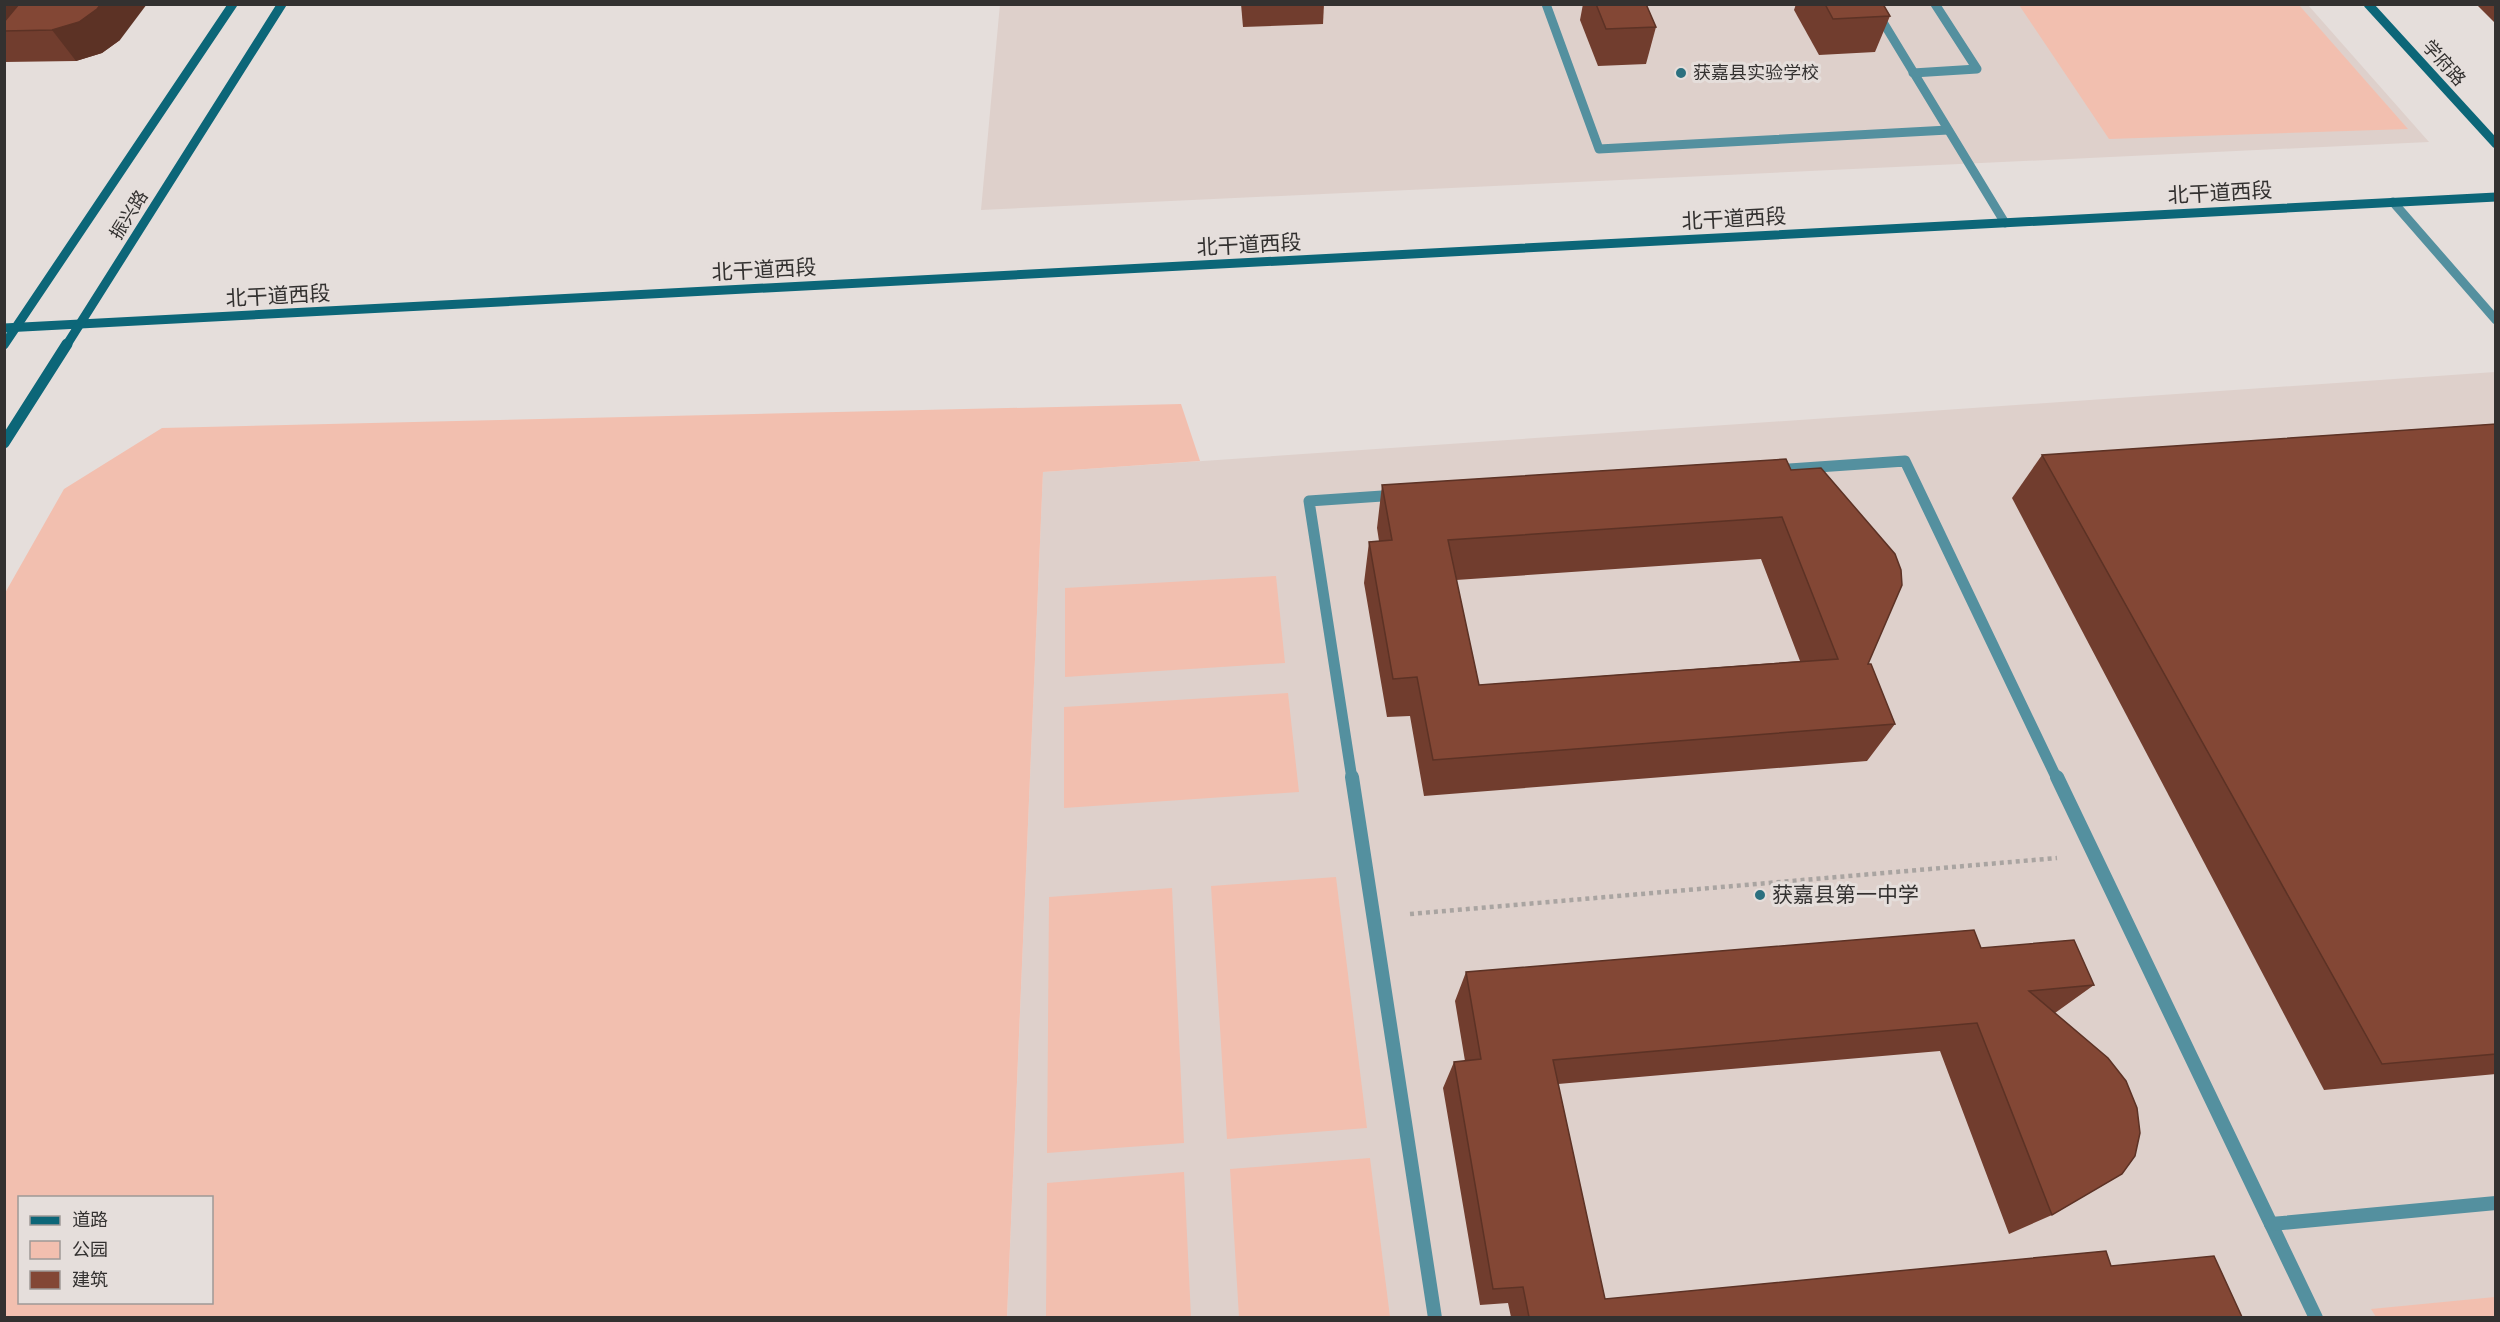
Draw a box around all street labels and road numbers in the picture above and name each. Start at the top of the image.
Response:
street label: 学府路 [2418,36,2470,90]
street label: 北干道西段 [2167,177,2273,208]
street label: 振兴路 [105,186,153,244]
street label: 北干道西段 [1681,203,1787,234]
street label: 北干道西段 [1196,229,1302,260]
street label: 北干道西段 [711,254,817,285]
street label: 北干道西段 [225,280,331,311]

